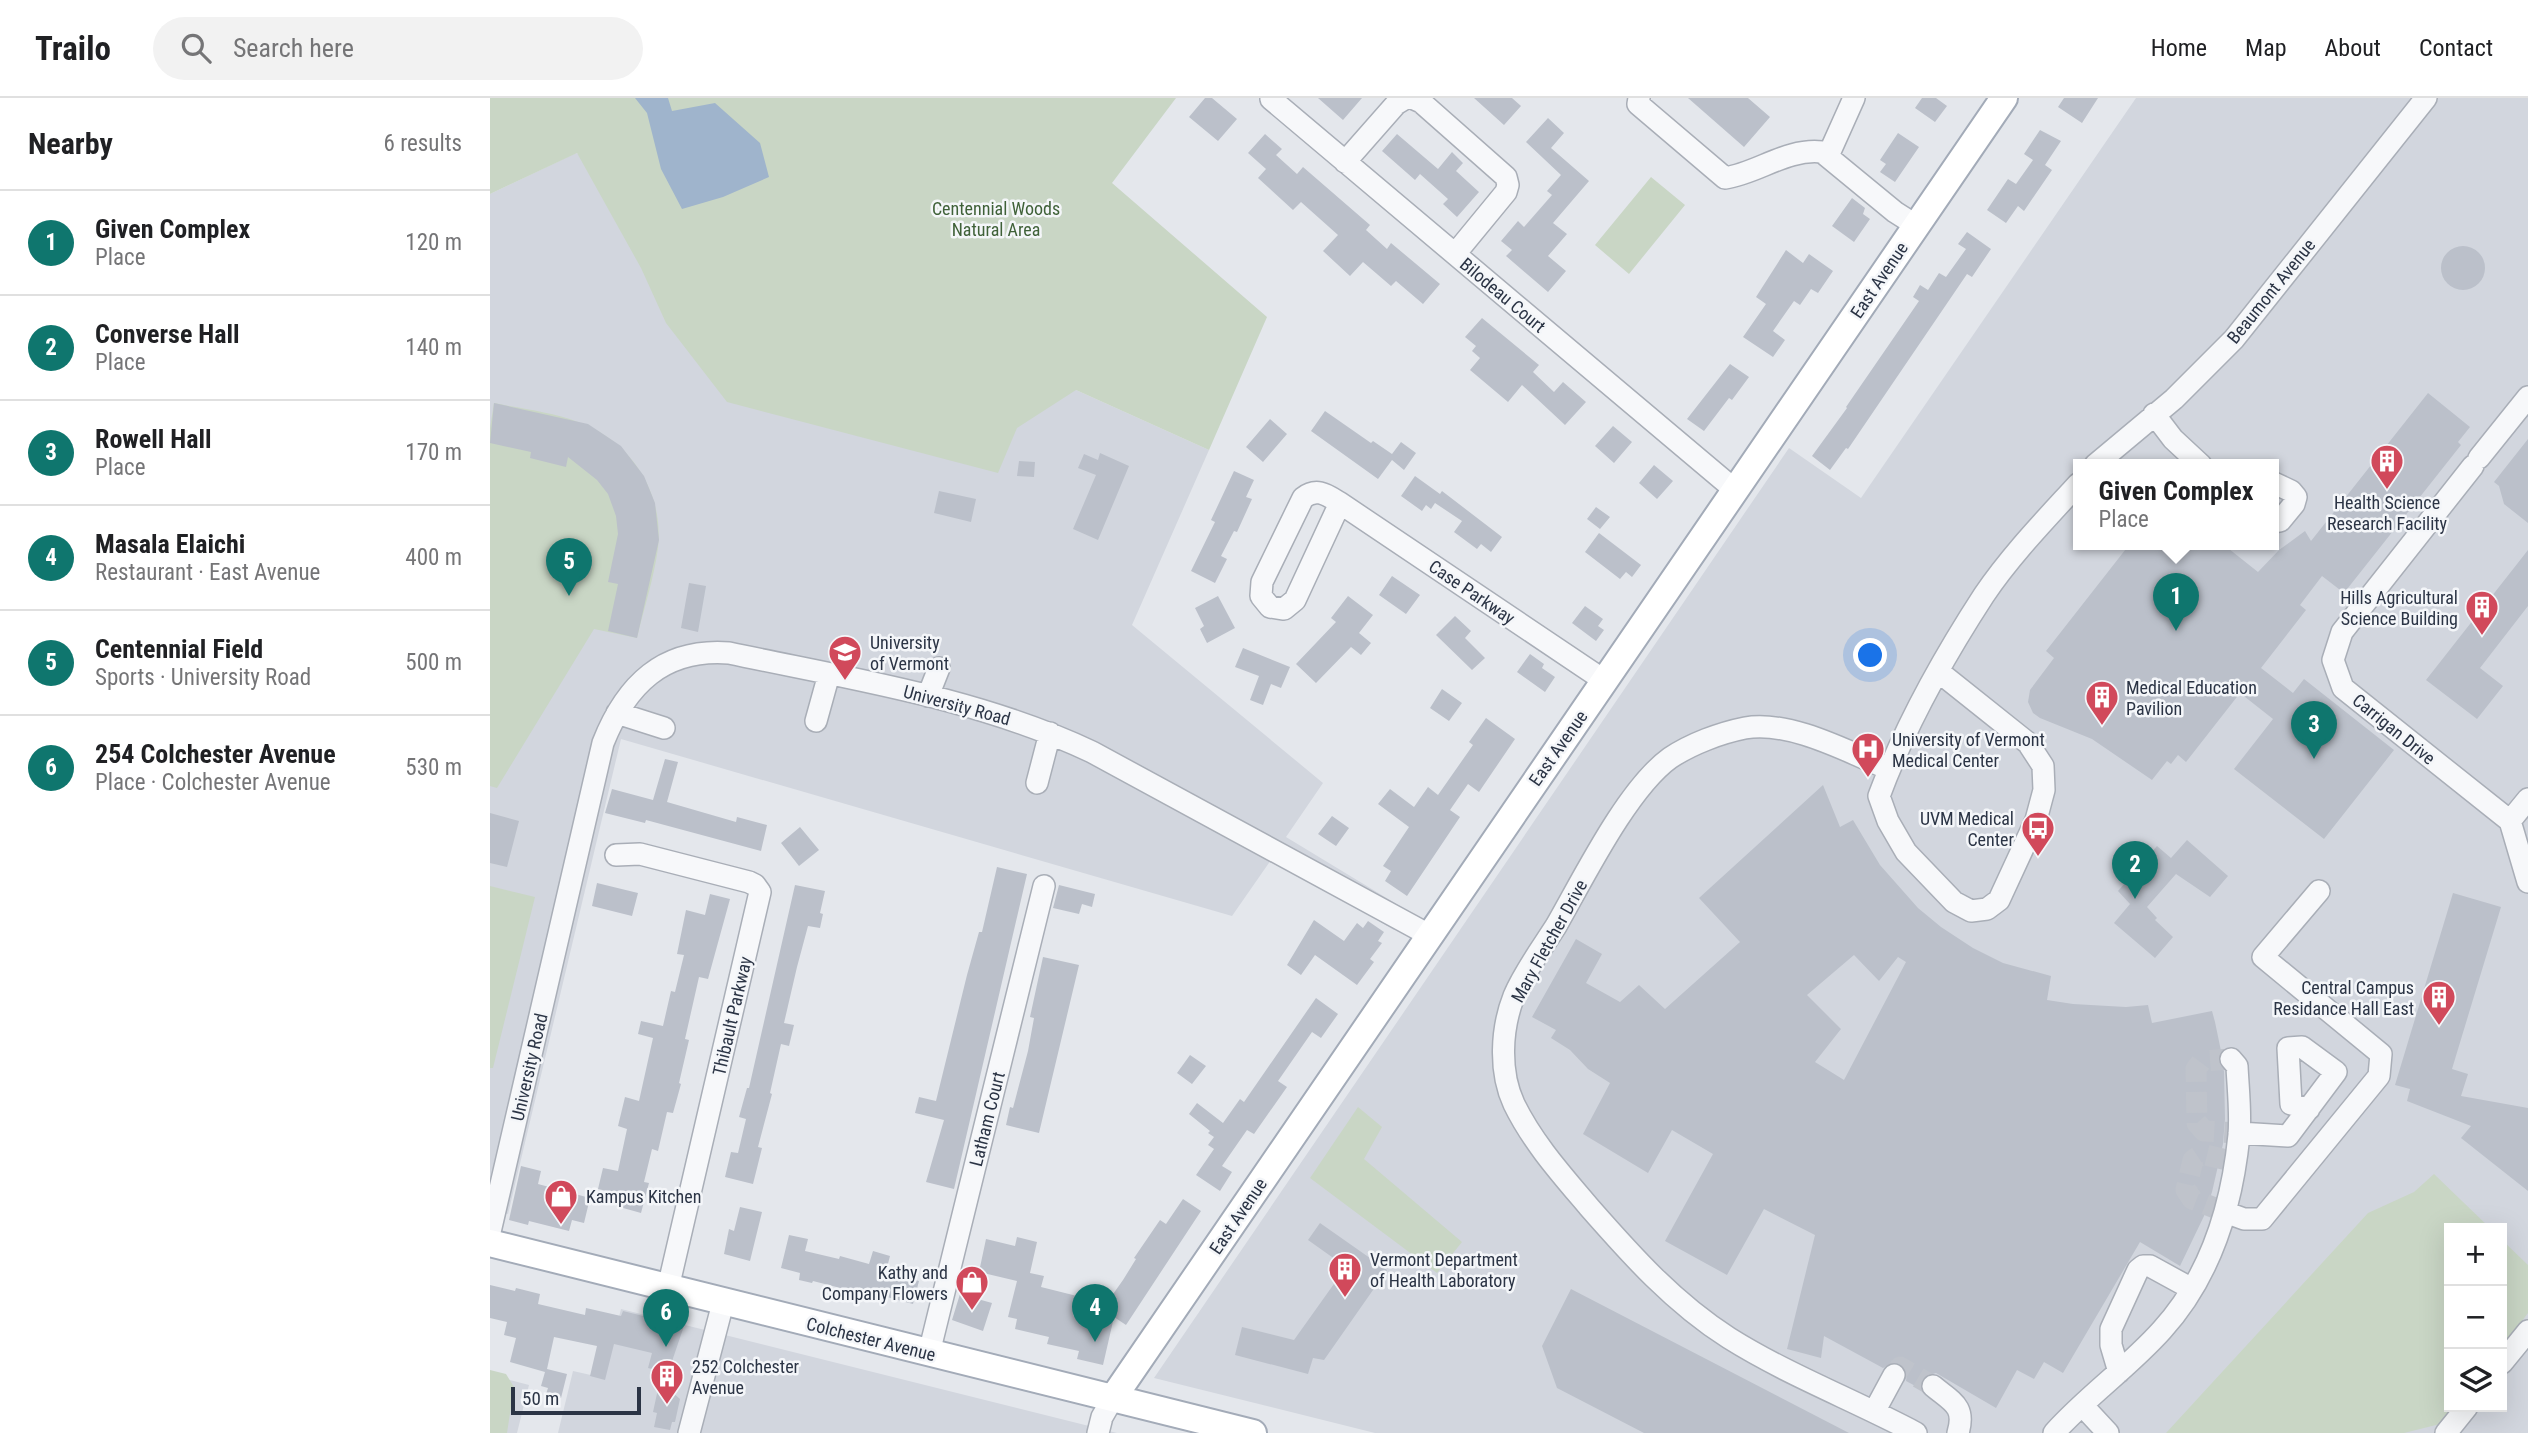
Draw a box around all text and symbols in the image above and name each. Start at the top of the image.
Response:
search box [153,17,643,80]
text: Trailo [35,29,111,68]
icon: search [177,29,215,67]
text: Search here [233,33,354,63]
text: Home [2151,34,2207,62]
text: Map [2245,34,2287,62]
text: About [2325,34,2381,62]
text: Contact [2419,34,2493,62]
text: Nearby [28,126,113,161]
text: 6 results [384,130,462,157]
park label: Centennial Woods Natural Area [932,198,1060,240]
text: Given Complex [95,214,250,244]
text: 1 [45,229,57,256]
text: 120 m [405,229,462,256]
street label: Beaumont Avenue [2223,235,2319,347]
street label: East Avenue [1846,238,1912,322]
text: Place [95,244,145,271]
street label: Bilodeau Court [1456,253,1550,337]
text: Converse Hall [95,319,240,349]
text: 2 [45,334,57,361]
text: 140 m [405,334,462,361]
text: Place [95,349,145,376]
text: Rowell Hall [95,424,212,454]
text: 3 [45,439,57,466]
text: 170 m [405,439,462,466]
building icon: Health Science Research Facility [2368,442,2406,491]
text: Place [95,454,145,481]
popup [2073,459,2279,550]
text: Given Complex [2098,476,2254,506]
place label: Health Science Research Facility [2327,492,2448,534]
text: Place [2098,506,2149,533]
text: Masala Elaichi [95,529,245,559]
pin: 5 [546,538,592,596]
text: 4 [45,544,57,571]
text: 400 m [405,544,462,571]
street label: Case Parkway [1425,556,1519,629]
text: Restaurant · East Avenue [95,559,320,586]
pin: 1 [2153,573,2199,631]
place label: Hills Agricultural Science Building [2340,587,2458,629]
building icon: Hills Agricultural Science Building [2463,588,2501,637]
place label: University of Vermont [870,632,949,674]
school or university icon: University of Vermont [826,633,864,682]
text: Centennial Field [95,634,263,664]
your location [1853,638,1887,672]
text: 5 [45,649,57,676]
text: 500 m [405,649,462,676]
text: Sports · University Road [95,664,311,691]
place label: Medical Education Pavilion [2126,677,2257,719]
building icon: Medical Education Pavilion [2083,678,2121,727]
street label: University Road [901,681,1013,729]
street label: Carrigan Drive [2348,689,2440,769]
pin: 3 [2291,701,2337,759]
street label: East Avenue [1524,706,1592,790]
place label: University of Vermont Medical Center [1892,729,2045,771]
hospital icon: University of Vermont Medical Center [1849,730,1887,779]
text: 254 Colchester Avenue [95,739,336,769]
text: 6 [45,754,57,781]
text: 530 m [405,754,462,781]
text: Place · Colchester Avenue [95,769,331,796]
place label: UVM Medical Center [1920,808,2015,850]
bus stop icon: UVM Medical Center [2019,809,2057,858]
pin: 2 [2112,841,2158,899]
street label: Mary Fletcher Drive [1507,876,1591,1006]
street label: Thibault Parkway [708,954,756,1078]
place label: Central Campus Residance Hall East [2273,977,2414,1019]
building icon: Central Campus Residance Hall East [2420,978,2458,1027]
street label: University Road [506,1011,552,1123]
street label: Latham Court [965,1070,1009,1168]
street label: East Avenue [1205,1174,1271,1258]
shop icon: Kampus Kitchen [542,1177,580,1226]
place label: Kampus Kitchen [586,1186,701,1207]
map controls [2444,1223,2507,1412]
button: + [2444,1223,2507,1286]
place label: Vermont Department of Health Laboratory [1370,1249,1518,1291]
building icon: Vermont Department of Health Laboratory [1326,1250,1364,1299]
place label: Kathy and Company Flowers [822,1262,948,1304]
shop icon: Kathy and Company Flowers [953,1263,991,1312]
pin: 4 [1072,1284,1118,1342]
button: − [2444,1286,2507,1349]
pin: 6 [643,1289,689,1347]
street label: Colchester Avenue [804,1313,938,1365]
button: layers [2444,1349,2507,1412]
place label: 252 Colchester Avenue [692,1356,800,1398]
building icon: 252 Colchester Avenue [648,1357,686,1406]
scale bar [511,1384,640,1416]
text: 50 m [522,1387,559,1410]

